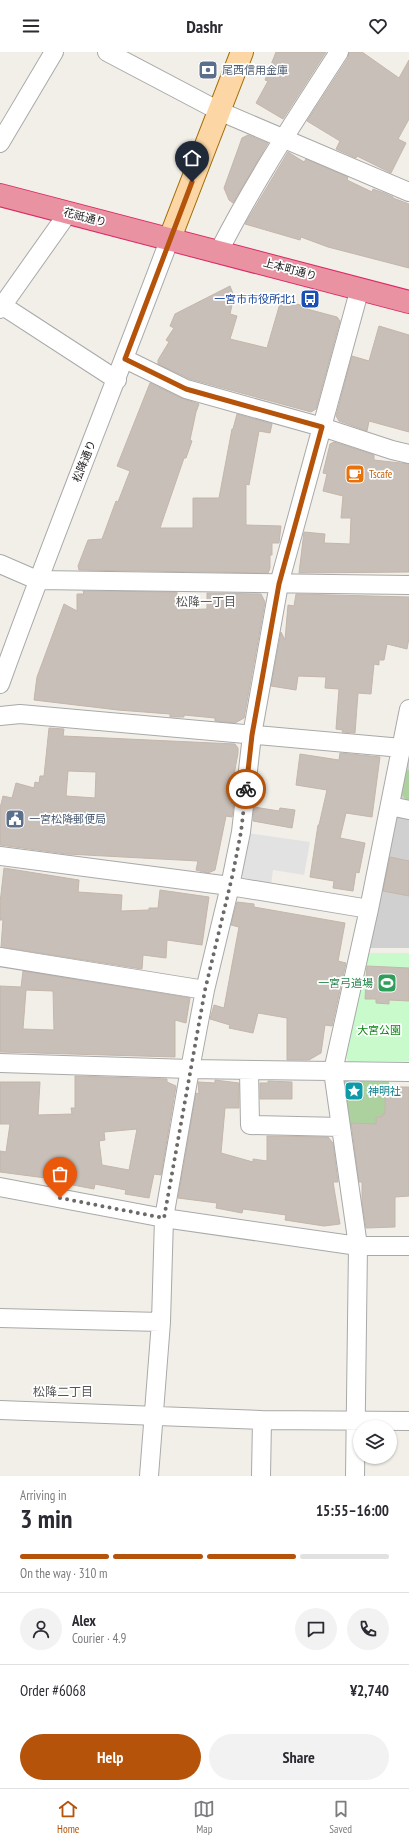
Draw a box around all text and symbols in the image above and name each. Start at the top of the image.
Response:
icon: menu [20,15,42,37]
text: Dashr [186,15,223,38]
icon: heart [367,15,389,37]
bank icon: 尾西信用金庫 [197,59,219,81]
place label: 尾西信用金庫 [222,63,288,77]
pin [175,141,209,182]
icon: home [181,147,203,169]
street label: 花祇通り [62,205,108,229]
street label: 上本町通り [262,255,318,283]
bus stop icon: 一宮市市役所北1 [299,288,321,310]
place label: 一宮市市役所北1 [214,292,296,306]
street label: 松降通り [69,438,99,484]
cafe icon: Tscafe [344,463,366,485]
place label: Tscafe [369,467,393,481]
district label: 松降一丁目 [176,594,236,609]
courier [226,769,266,809]
icon: bike [235,778,257,800]
public building icon: 一宮松降郵便局 [4,808,26,830]
place label: 一宮松降郵便局 [29,812,106,826]
sports icon: 一宮弓道場 [376,972,398,994]
place label: 一宮弓道場 [318,976,373,990]
park label: 大宮公園 [357,1023,401,1037]
place icon: 神明社 [343,1080,365,1102]
place label: 神明社 [368,1084,401,1098]
pin [43,1157,77,1198]
icon: bag [49,1163,71,1185]
district label: 松降二丁目 [33,1384,93,1399]
map controls [353,1420,397,1464]
button: layers [353,1420,397,1464]
text: Arriving in [20,1487,67,1504]
text: 15:55–16:00 [316,1501,389,1520]
text: 3 min [20,1502,73,1535]
text: On the way · 310 m [20,1565,107,1582]
button: person [20,1608,62,1650]
button: chat [295,1608,337,1650]
button: phone [347,1608,389,1650]
text: Alex [72,1611,96,1630]
text: Courier · 4.9 [72,1630,126,1647]
text: Order #6068 [20,1681,86,1700]
text: ¥2,740 [350,1681,389,1700]
button: Help [20,1734,201,1780]
button: Share [209,1734,389,1780]
tab: Home [57,1798,79,1836]
tab: Map [193,1798,215,1836]
tab: Saved [329,1798,352,1836]

